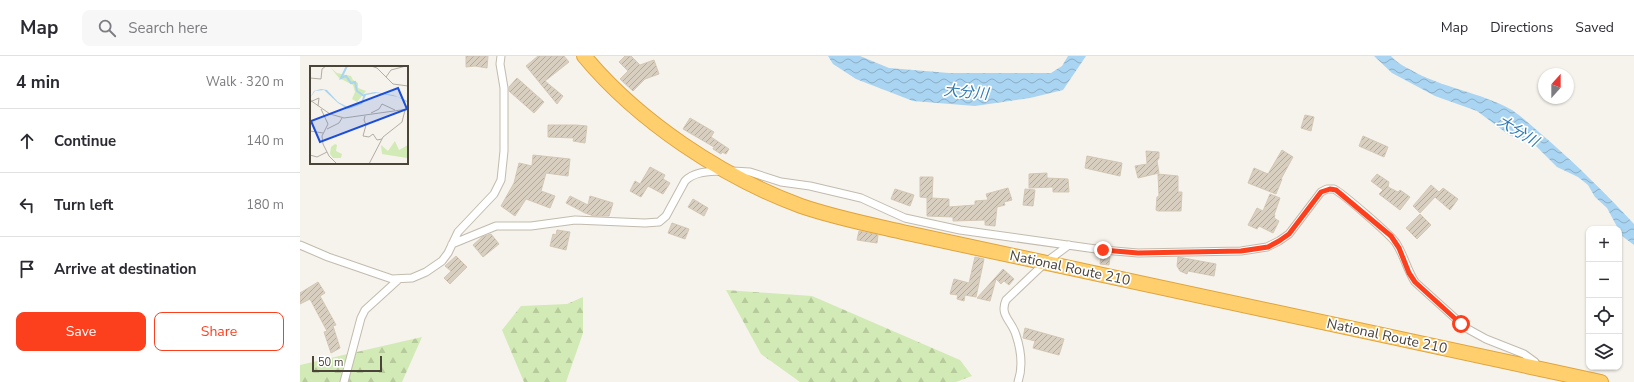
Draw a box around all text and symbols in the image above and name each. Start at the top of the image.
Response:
search box [82,10,362,46]
text: Map [20,15,58,41]
icon: search [96,17,118,39]
text: Search here [128,18,208,38]
text: Map [1441,18,1468,37]
text: Directions [1490,18,1553,37]
text: Saved [1575,18,1614,37]
inset map [310,66,408,164]
north arrow [1538,68,1574,104]
text: 4 min [16,71,60,94]
text: Walk · 320 m [206,73,284,91]
water label: 大分川 [943,80,991,104]
water label: 大分川 [1494,111,1544,152]
icon: ahead [16,130,38,152]
text: Continue [54,131,116,151]
text: 140 m [246,132,284,150]
icon: left [16,194,38,216]
text: Turn left [54,195,113,215]
text: 180 m [246,196,284,214]
map controls [1586,226,1622,370]
button: + [1586,226,1622,262]
route end [1094,241,1112,259]
street label: National Route 210 [1008,246,1132,290]
icon: arrive [16,258,38,280]
text: Arrive at destination [54,259,197,279]
button: − [1586,262,1622,298]
button: locate [1586,298,1622,334]
button: Save [16,312,146,351]
button: Share [154,312,284,351]
street label: National Route 210 [1325,314,1449,358]
route start [1452,315,1470,333]
button: layers [1586,334,1622,370]
scale bar [312,354,382,373]
text: 50 m [318,355,343,370]

